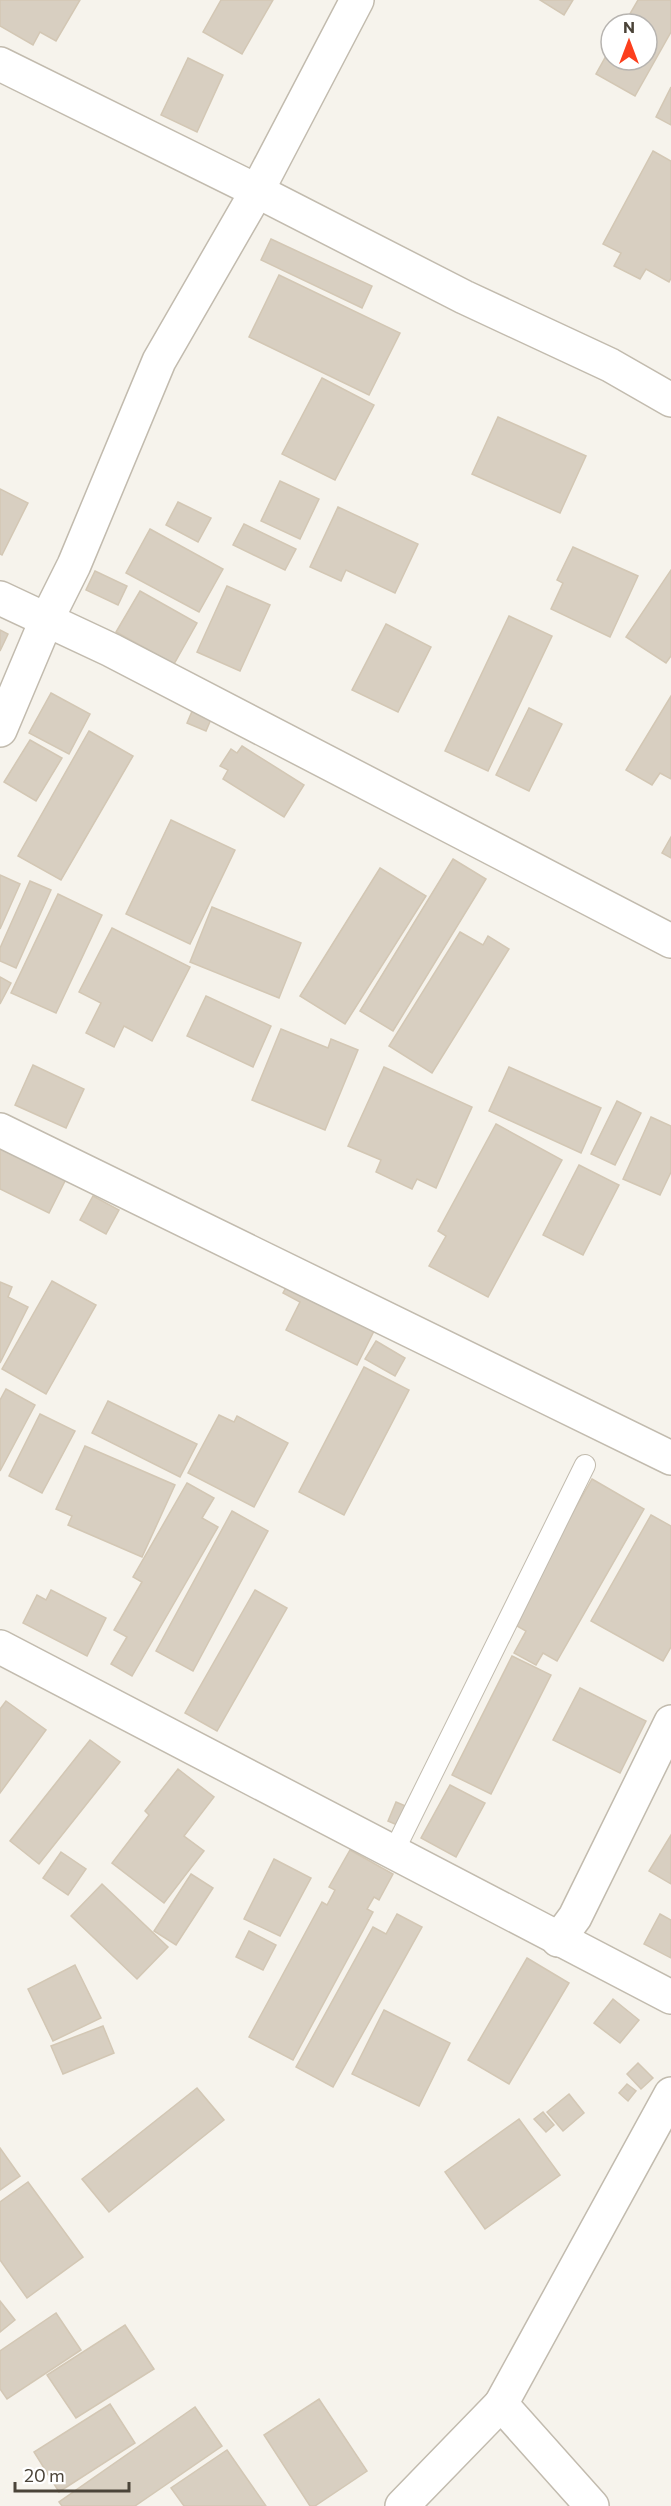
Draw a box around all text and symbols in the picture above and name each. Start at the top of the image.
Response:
north arrow [599,12,659,72]
text: N [623,17,635,36]
scale bar [15,2455,129,2493]
text: 20 m [24,2464,65,2486]

